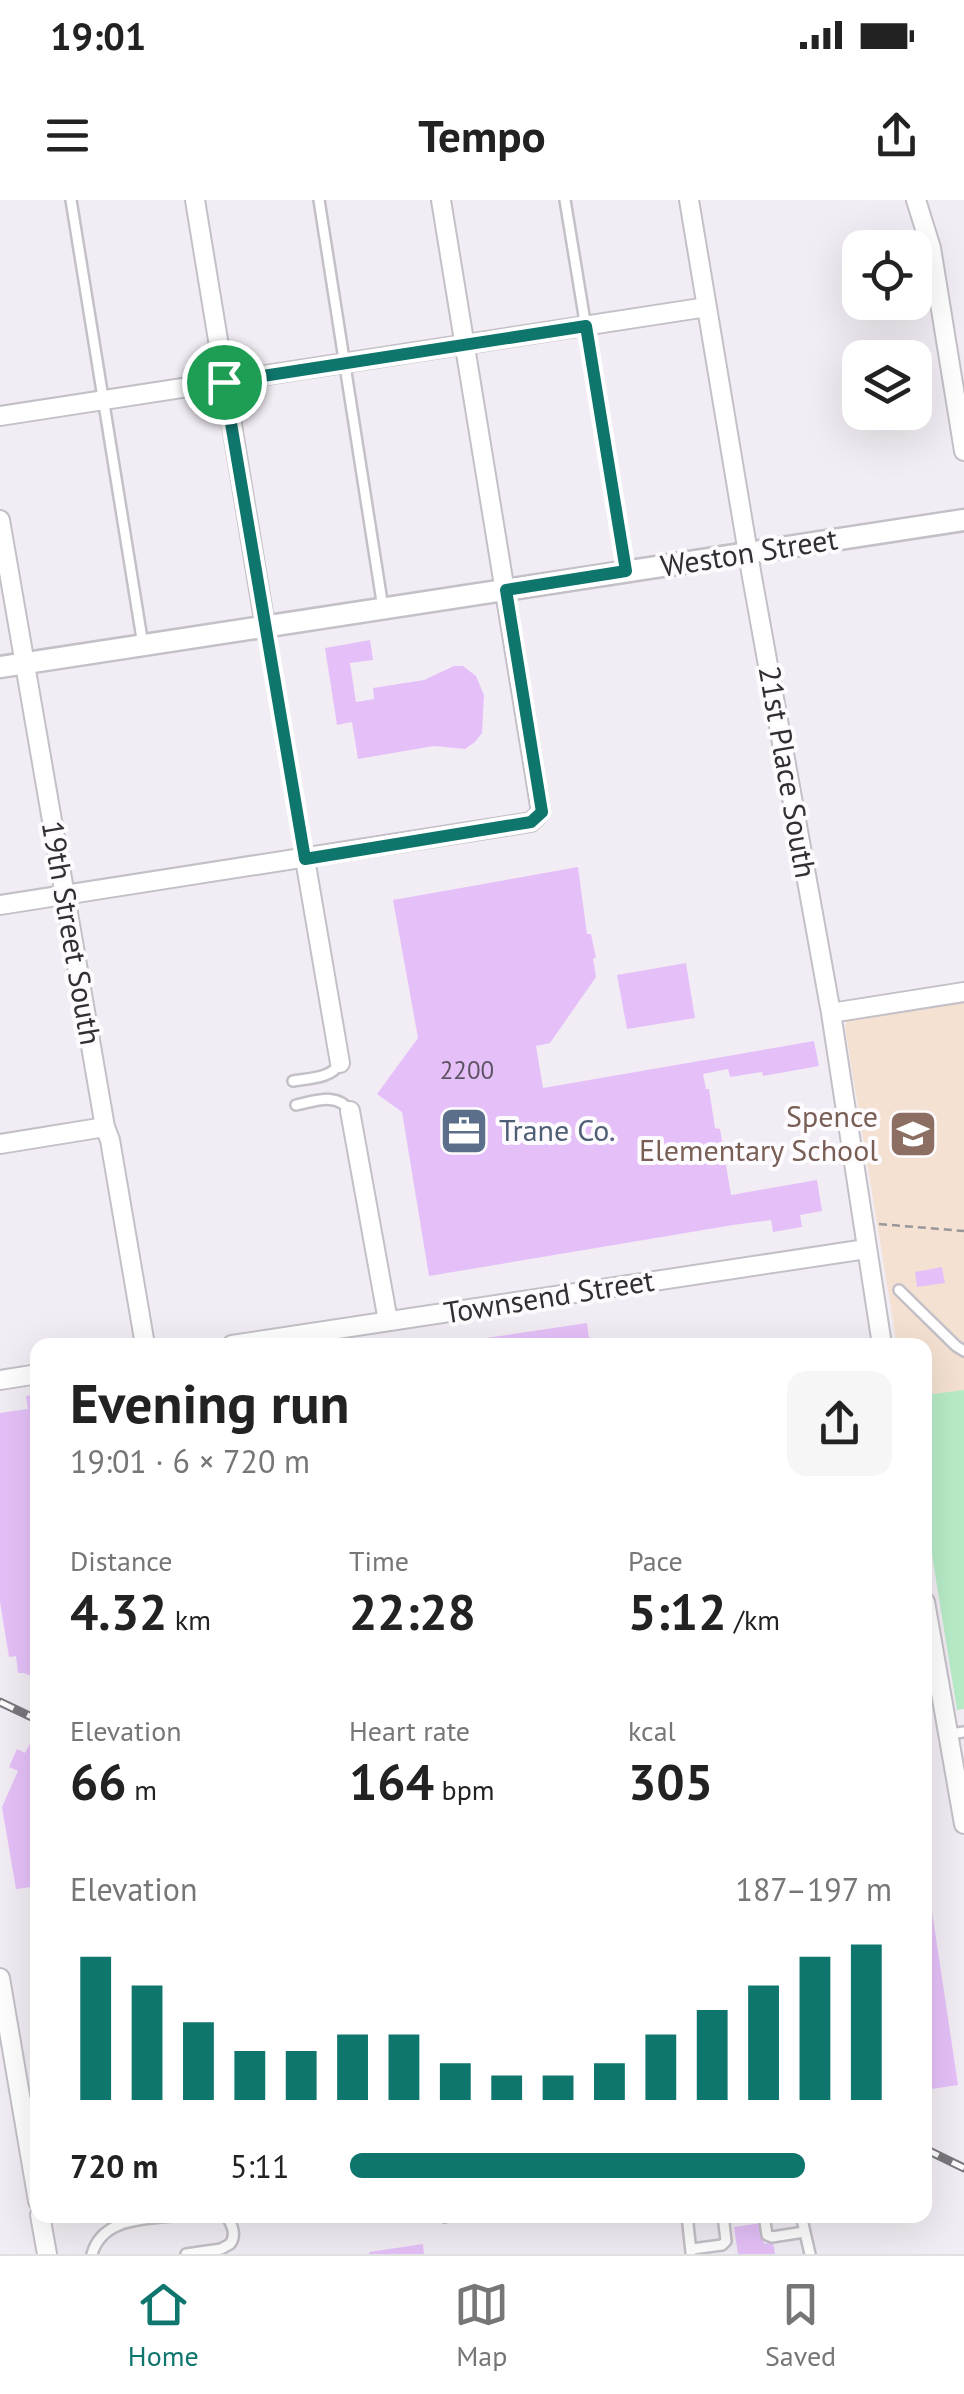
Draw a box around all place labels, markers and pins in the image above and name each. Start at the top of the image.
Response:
pin [182,340,267,425]
place label: Spence Elementary School [639,1096,878,1169]
office icon: Trane Co. [438,1105,490,1157]
school or university icon: Spence Elementary School [887,1108,939,1160]
place label: Trane Co. [499,1110,615,1149]

